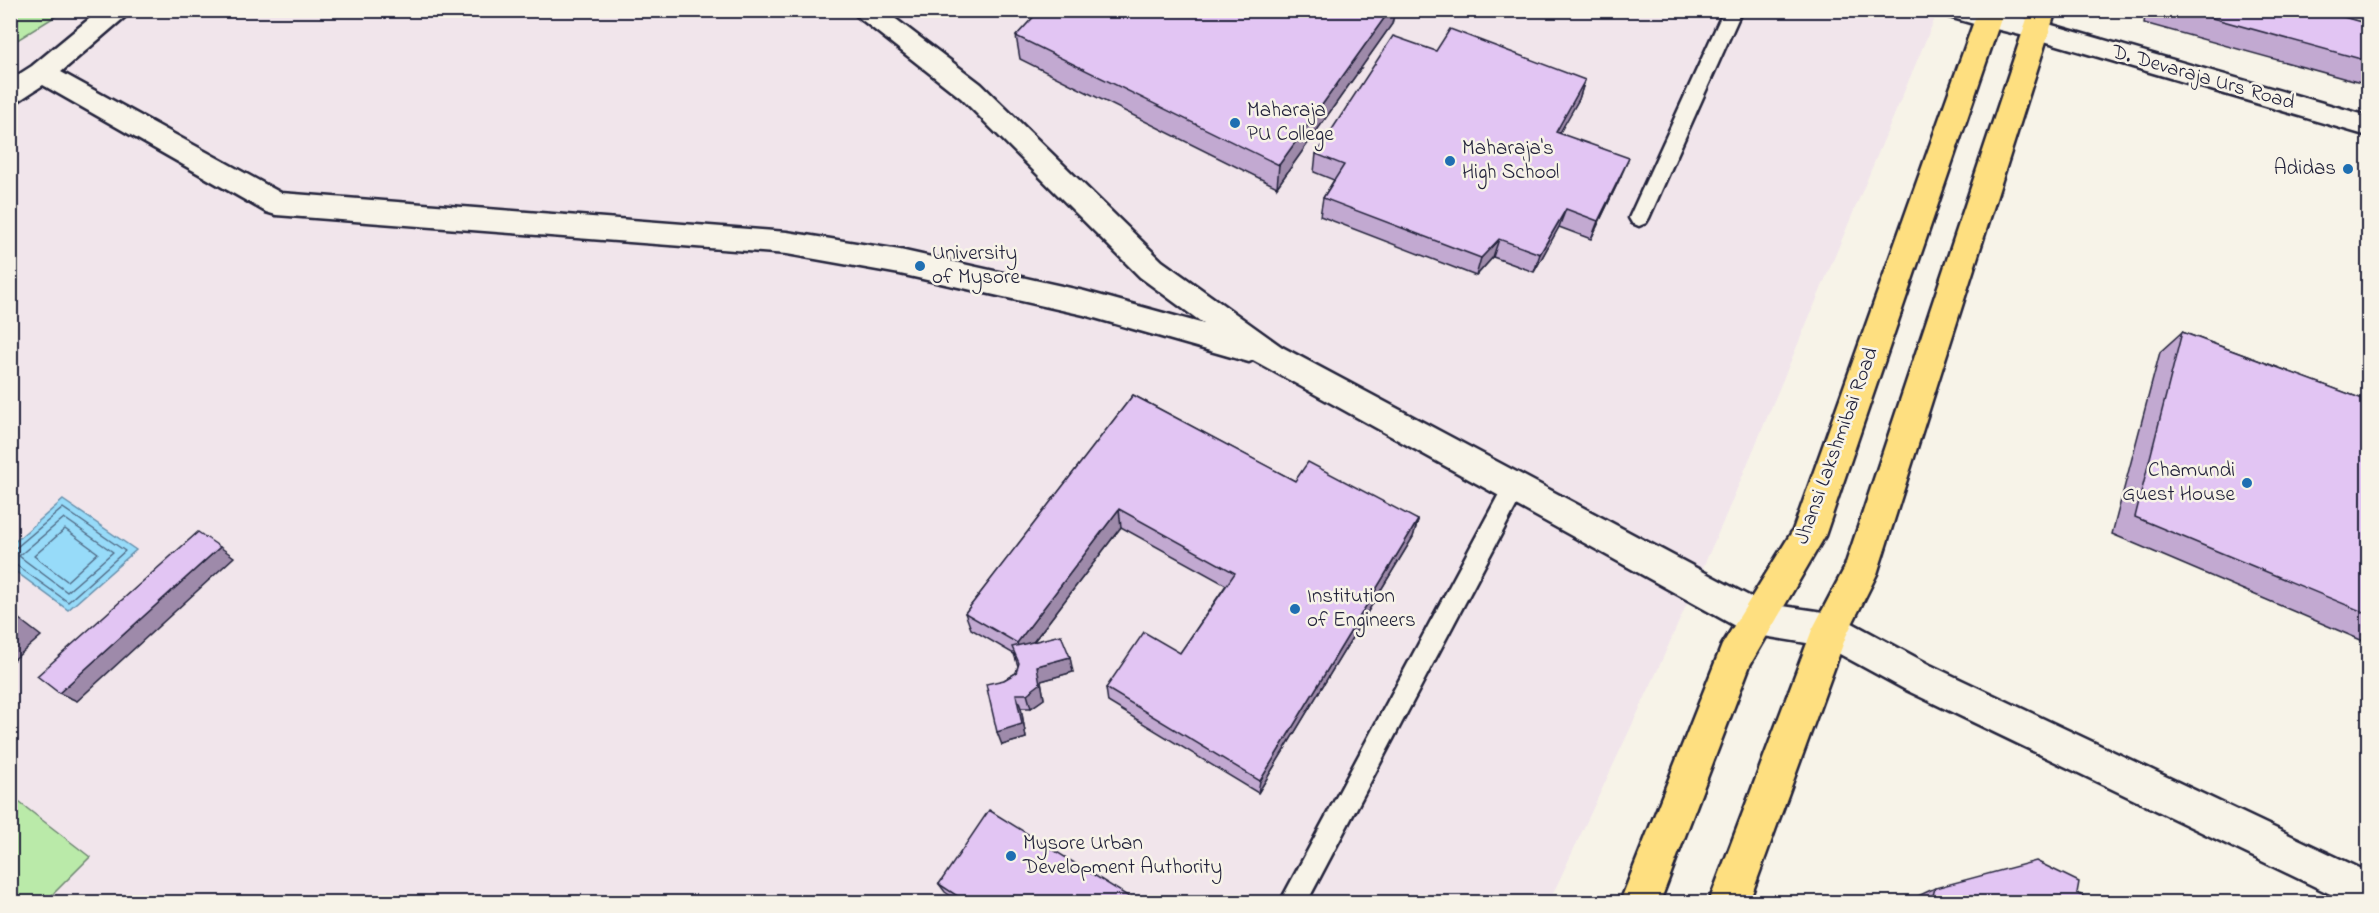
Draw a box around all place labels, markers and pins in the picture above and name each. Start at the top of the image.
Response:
place label: Maharaja PU College [1247,96,1334,152]
marker: Maharaja PU College [1228,116,1242,130]
place label: Maharaja's High School [1462,134,1559,190]
marker: Maharaja's High School [1443,154,1457,168]
place label: Adidas [2274,154,2336,184]
marker: Adidas [2341,162,2355,176]
place label: University of Mysore [932,239,1020,295]
marker: University of Mysore [913,259,927,273]
place label: Chamundi Guest House [2122,456,2236,510]
marker: Chamundi Guest House [2240,476,2254,490]
place label: Institution of Engineers [1307,582,1416,638]
marker: Institution of Engineers [1288,602,1302,616]
place label: Mysore Urban Development Authority [1022,829,1222,885]
marker: Mysore Urban Development Authority [1004,849,1018,863]

